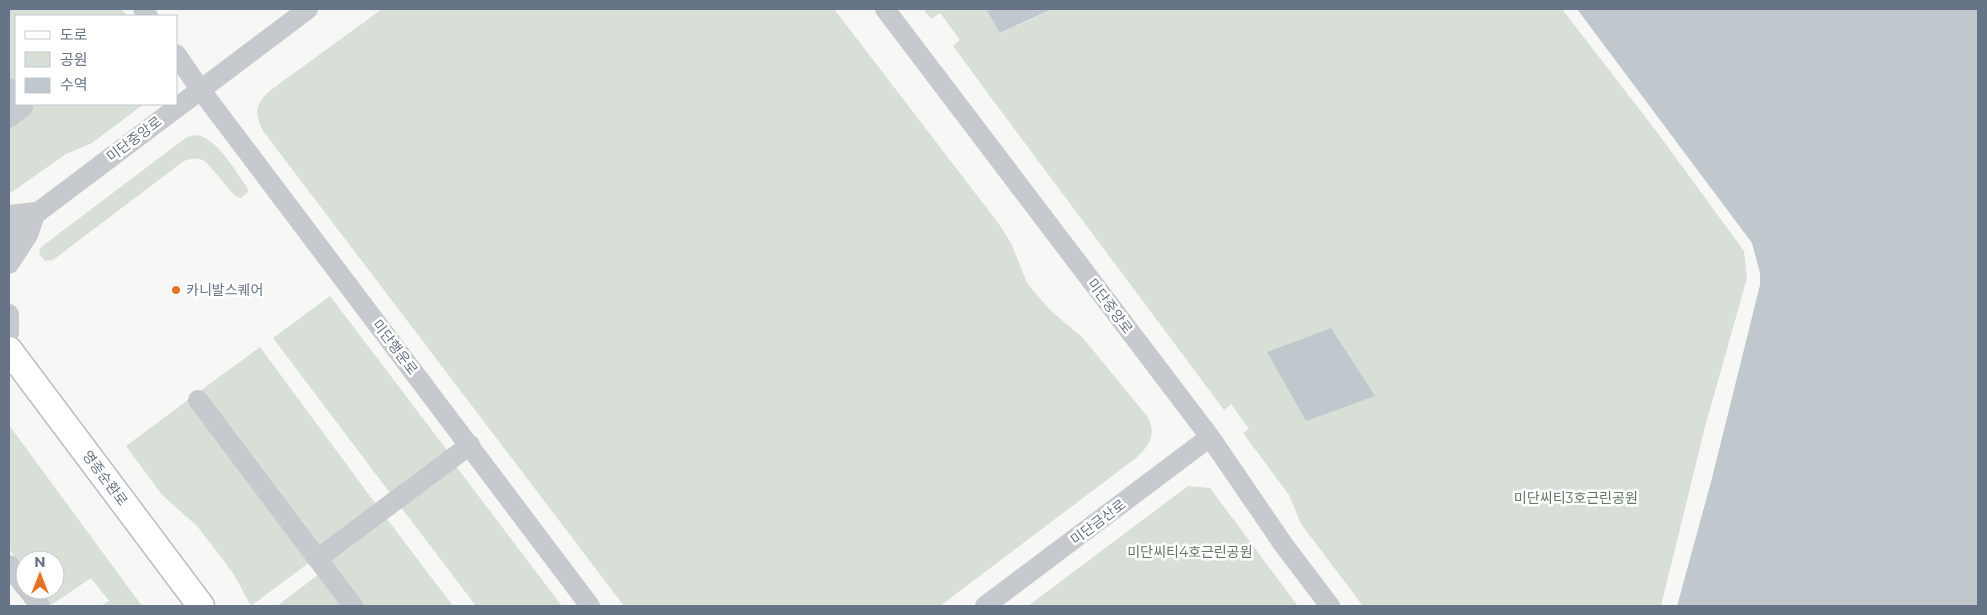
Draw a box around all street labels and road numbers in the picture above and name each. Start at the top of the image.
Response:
street label: 미단중앙로 [103,112,165,166]
street label: 미단중앙로 [1083,275,1137,337]
street label: 미단행운로 [368,316,422,378]
street label: 영종순환로 [78,447,132,509]
street label: 미단금산로 [1067,495,1129,549]

